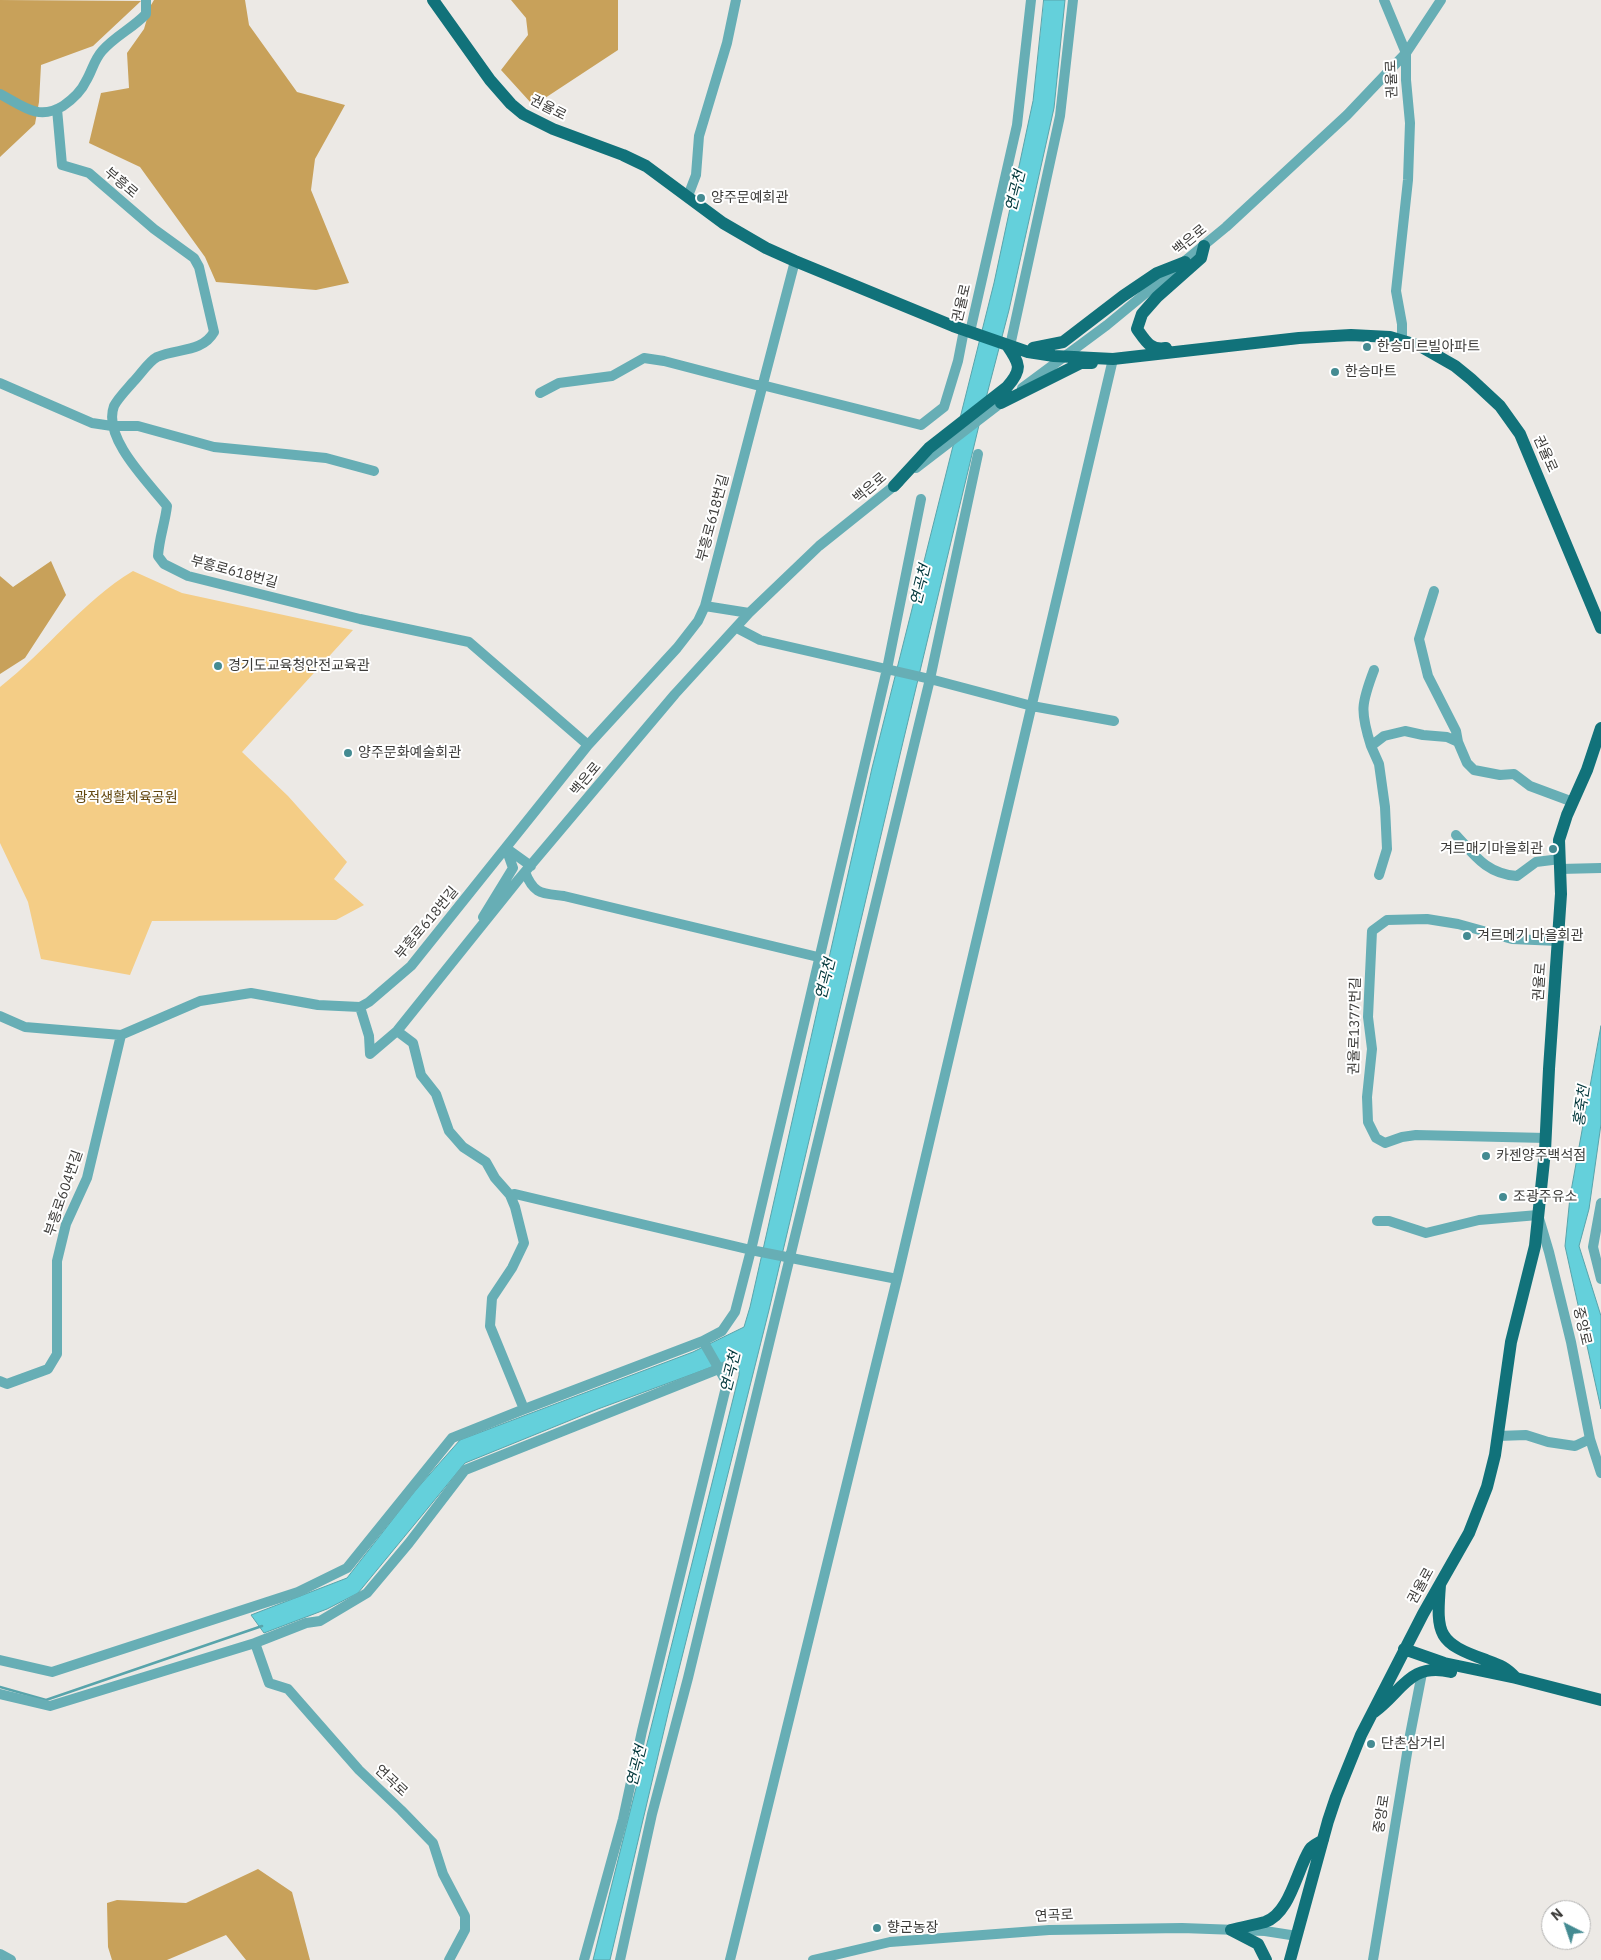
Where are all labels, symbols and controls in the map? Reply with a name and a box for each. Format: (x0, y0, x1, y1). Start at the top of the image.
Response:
street label: 권율로 (1383, 59, 1401, 99)
street label: 권율로 (527, 92, 569, 124)
street label: 부흥로 (101, 164, 141, 202)
water label: 연곡천 (1002, 169, 1030, 213)
place label: 양주문예회관 (711, 190, 788, 206)
marker: 양주문예회관 (695, 192, 707, 204)
street label: 백은로 (1170, 221, 1210, 259)
street label: 권율로 (949, 282, 975, 324)
place label: 한승미르빌아파트 (1377, 339, 1480, 355)
marker: 한승미르빌아파트 (1361, 341, 1373, 353)
place label: 한승마트 (1345, 364, 1397, 380)
marker: 한승마트 (1329, 366, 1341, 378)
street label: 권율로 (1529, 433, 1561, 475)
street label: 백은로 (850, 469, 890, 507)
street label: 부흥로618번길 (693, 473, 733, 563)
street label: 부흥로618번길 (189, 552, 279, 592)
water label: 연곡천 (907, 563, 935, 607)
place label: 경기도교육청안전교육관 (228, 658, 370, 674)
marker: 경기도교육청안전교육관 (212, 660, 224, 672)
place label: 양주문화예술회관 (358, 745, 461, 761)
marker: 양주문화예술회관 (342, 747, 354, 759)
street label: 백은로 (567, 759, 605, 799)
park label: 광적생활체육공원 (74, 790, 178, 806)
place label: 겨르매기마을회관 (1440, 841, 1543, 857)
marker: 겨르매기마을회관 (1547, 843, 1559, 855)
street label: 부흥로618번길 (392, 883, 462, 963)
place label: 겨르메기 마을회관 (1477, 928, 1583, 944)
marker: 겨르메기 마을회관 (1461, 930, 1473, 942)
water label: 연곡천 (812, 957, 840, 1001)
street label: 권율로 (1530, 962, 1550, 1002)
street label: 권율로1377번길 (1346, 977, 1364, 1075)
water label: 홍죽천 (1570, 1084, 1594, 1128)
street label: 부흥로604번길 (41, 1148, 87, 1238)
place label: 카젠양주백석점 (1496, 1148, 1586, 1164)
marker: 카젠양주백석점 (1480, 1150, 1492, 1162)
place label: 조광주유소 (1513, 1189, 1577, 1205)
marker: 조광주유소 (1497, 1191, 1509, 1203)
street label: 중앙로 (1569, 1305, 1595, 1347)
water label: 연곡천 (717, 1350, 745, 1394)
street label: 권율로 (1404, 1565, 1438, 1607)
place label: 단촌삼거리 (1381, 1736, 1445, 1752)
marker: 단촌삼거리 (1365, 1738, 1377, 1750)
water label: 연곡천 (623, 1744, 651, 1788)
street label: 연곡로 (371, 1762, 411, 1800)
street label: 중앙로 (1371, 1794, 1393, 1834)
north arrow (1541, 1900, 1591, 1950)
text: N (1547, 1904, 1567, 1925)
street label: 연곡로 (1034, 1907, 1074, 1925)
place label: 향군농장 (887, 1920, 939, 1936)
marker: 향군농장 (871, 1922, 883, 1934)

